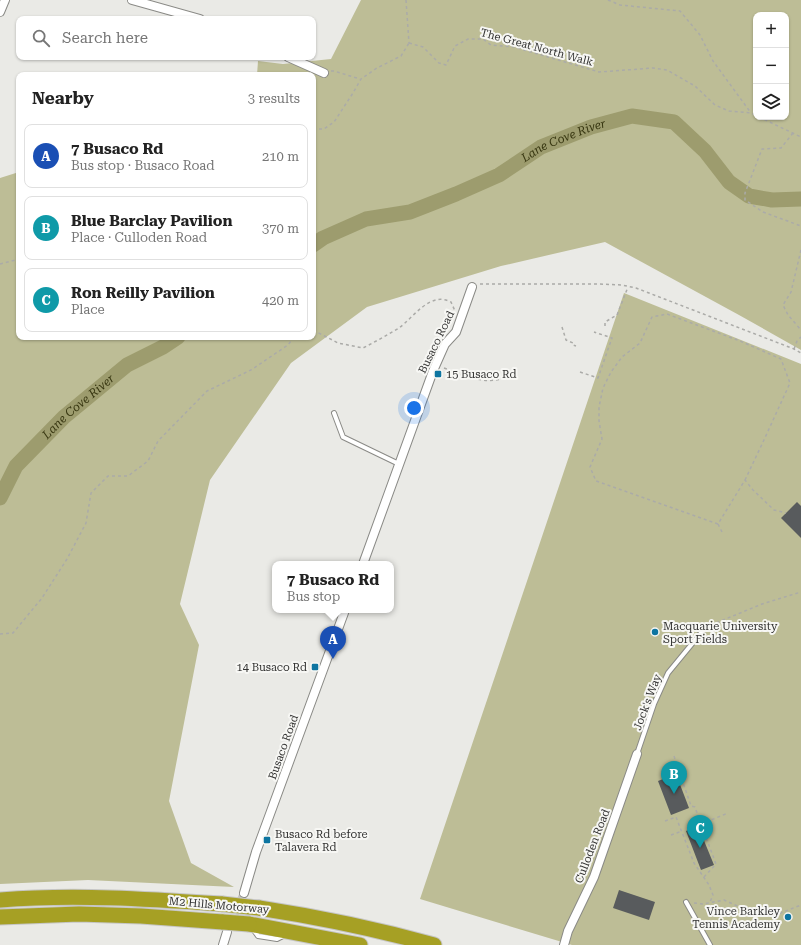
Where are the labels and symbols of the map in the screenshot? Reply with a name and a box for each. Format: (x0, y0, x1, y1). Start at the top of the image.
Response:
street label: The Great North Walk (479, 26, 595, 69)
water label: Lane Cove River (518, 116, 607, 166)
street label: Busaco Road (416, 309, 457, 376)
place label: 15 Busaco Rd (446, 368, 516, 381)
marker: 15 Busaco Rd (433, 369, 443, 379)
water label: Lane Cove River (39, 371, 117, 443)
your location (404, 398, 424, 418)
place label: Macquarie University Sport Fields (663, 620, 778, 646)
pin: A (320, 626, 346, 659)
marker: Macquarie University Sport Fields (650, 627, 660, 637)
place label: 14 Busaco Rd (237, 661, 307, 674)
marker: 14 Busaco Rd (310, 662, 320, 672)
street label: Jock's Way (631, 672, 664, 732)
street label: Busaco Road (266, 713, 301, 781)
pin: B (661, 761, 687, 794)
street label: Culloden Road (572, 807, 613, 885)
pin: C (687, 815, 713, 848)
place label: Busaco Rd before Talavera Rd (275, 828, 368, 854)
marker: Busaco Rd before Talavera Rd (262, 835, 272, 845)
street label: M2 Hills Motorway (168, 895, 270, 916)
place label: Vince Barkley Tennis Academy (692, 905, 780, 931)
marker: Vince Barkley Tennis Academy (783, 912, 793, 922)

